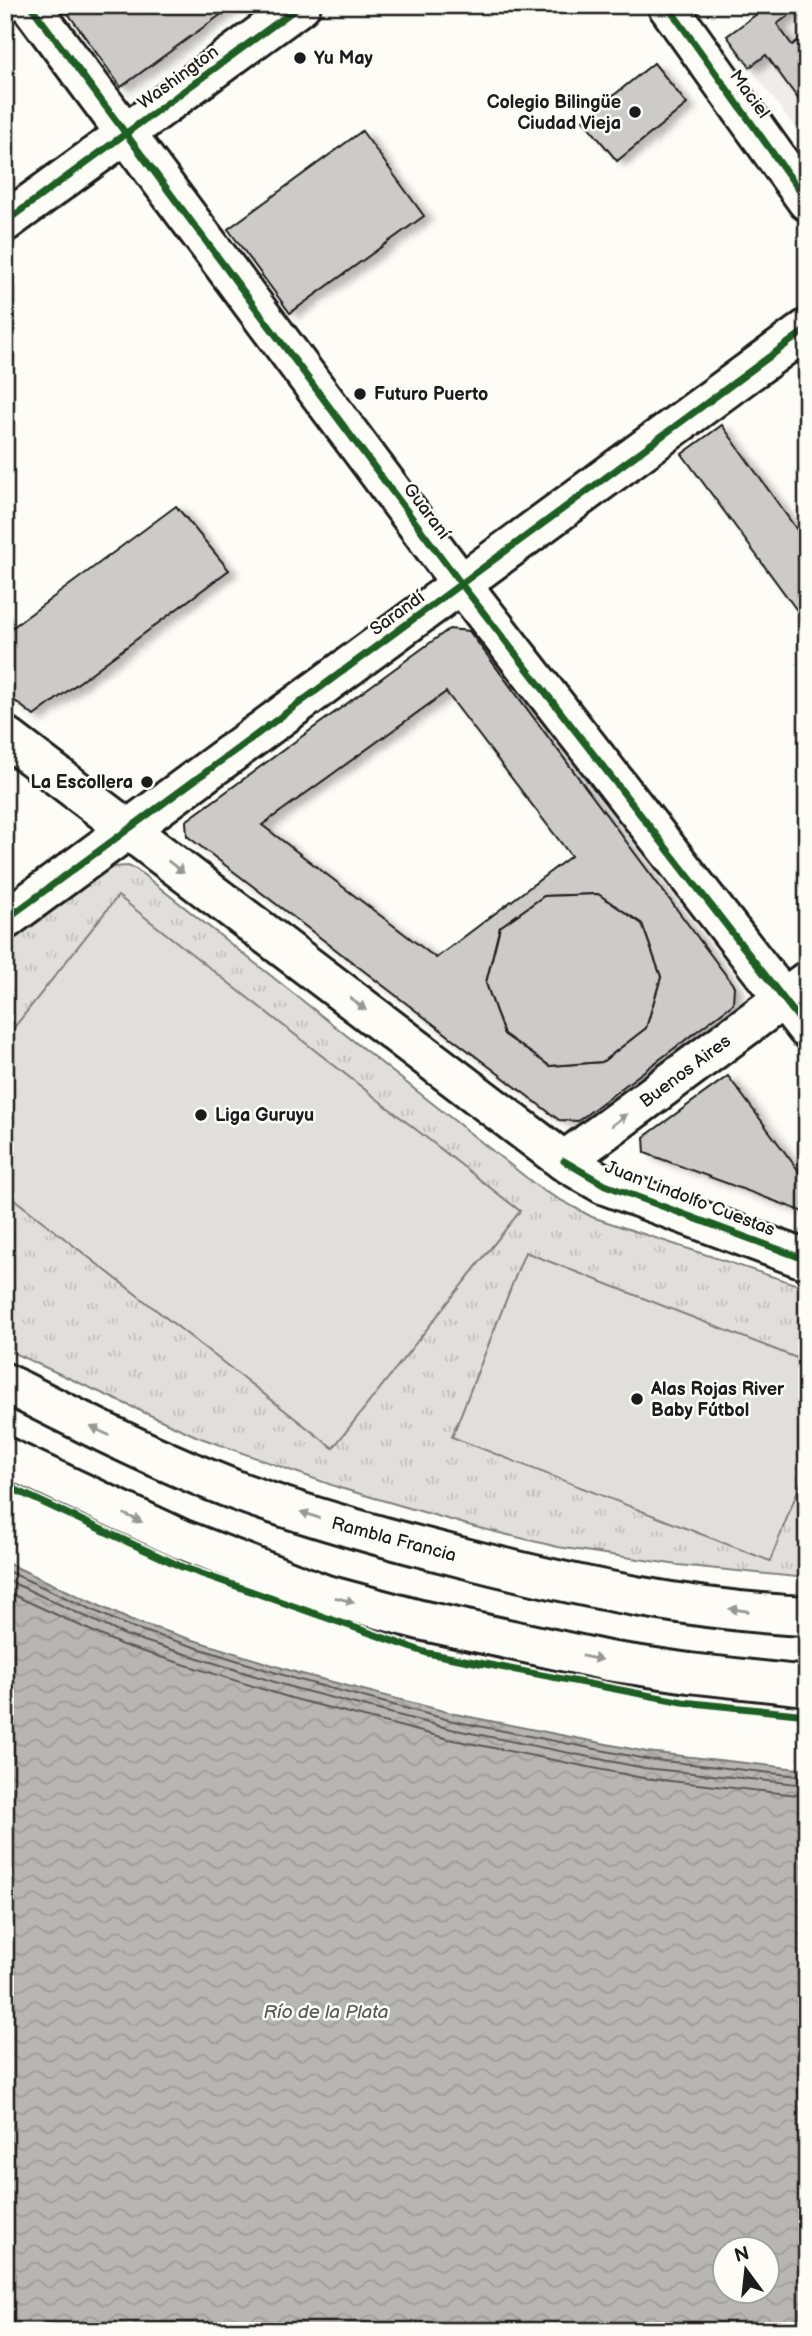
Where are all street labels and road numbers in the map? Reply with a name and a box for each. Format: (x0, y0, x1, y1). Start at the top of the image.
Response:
street label: Washington (134, 41, 223, 114)
street label: Maciel (725, 66, 774, 122)
street label: Guaraní (399, 479, 455, 544)
street label: Sarandí (366, 586, 429, 640)
street label: Buenos Aires (636, 1030, 735, 1112)
street label: Juan Lindolfo Cuestas (602, 1156, 778, 1241)
street label: Rambla Francia (329, 1513, 459, 1566)

